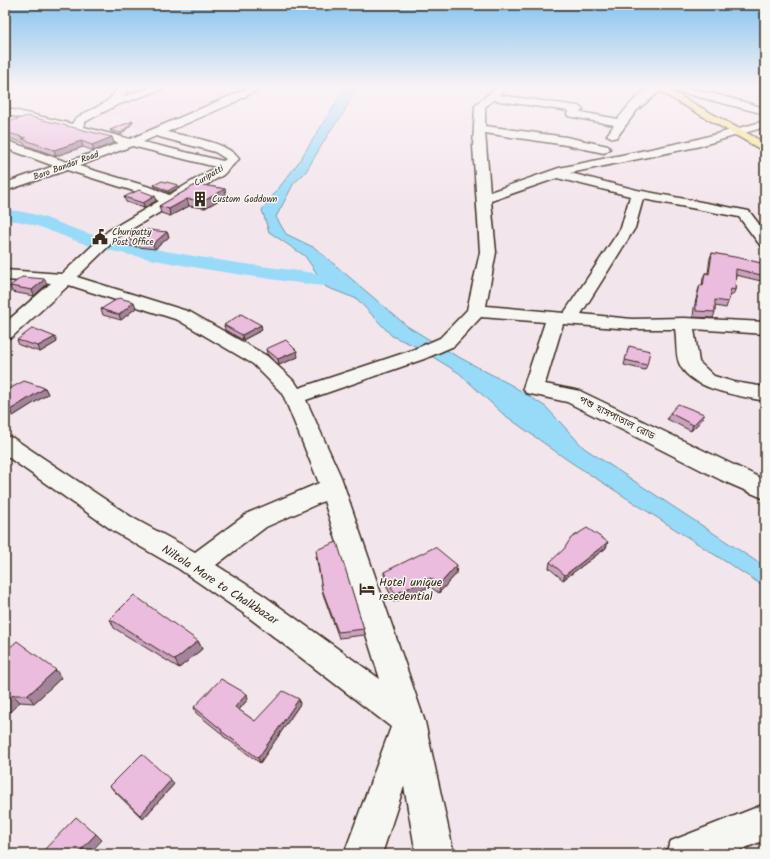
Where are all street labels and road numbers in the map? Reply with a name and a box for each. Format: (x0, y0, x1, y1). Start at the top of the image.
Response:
street label: Baro Bandar Road (31, 147, 101, 185)
street label: Curipatti (191, 161, 228, 191)
street label: পশু হাসপাতাল রোড (576, 392, 658, 444)
street label: Niltola More to Chalkbazar (158, 540, 283, 631)

